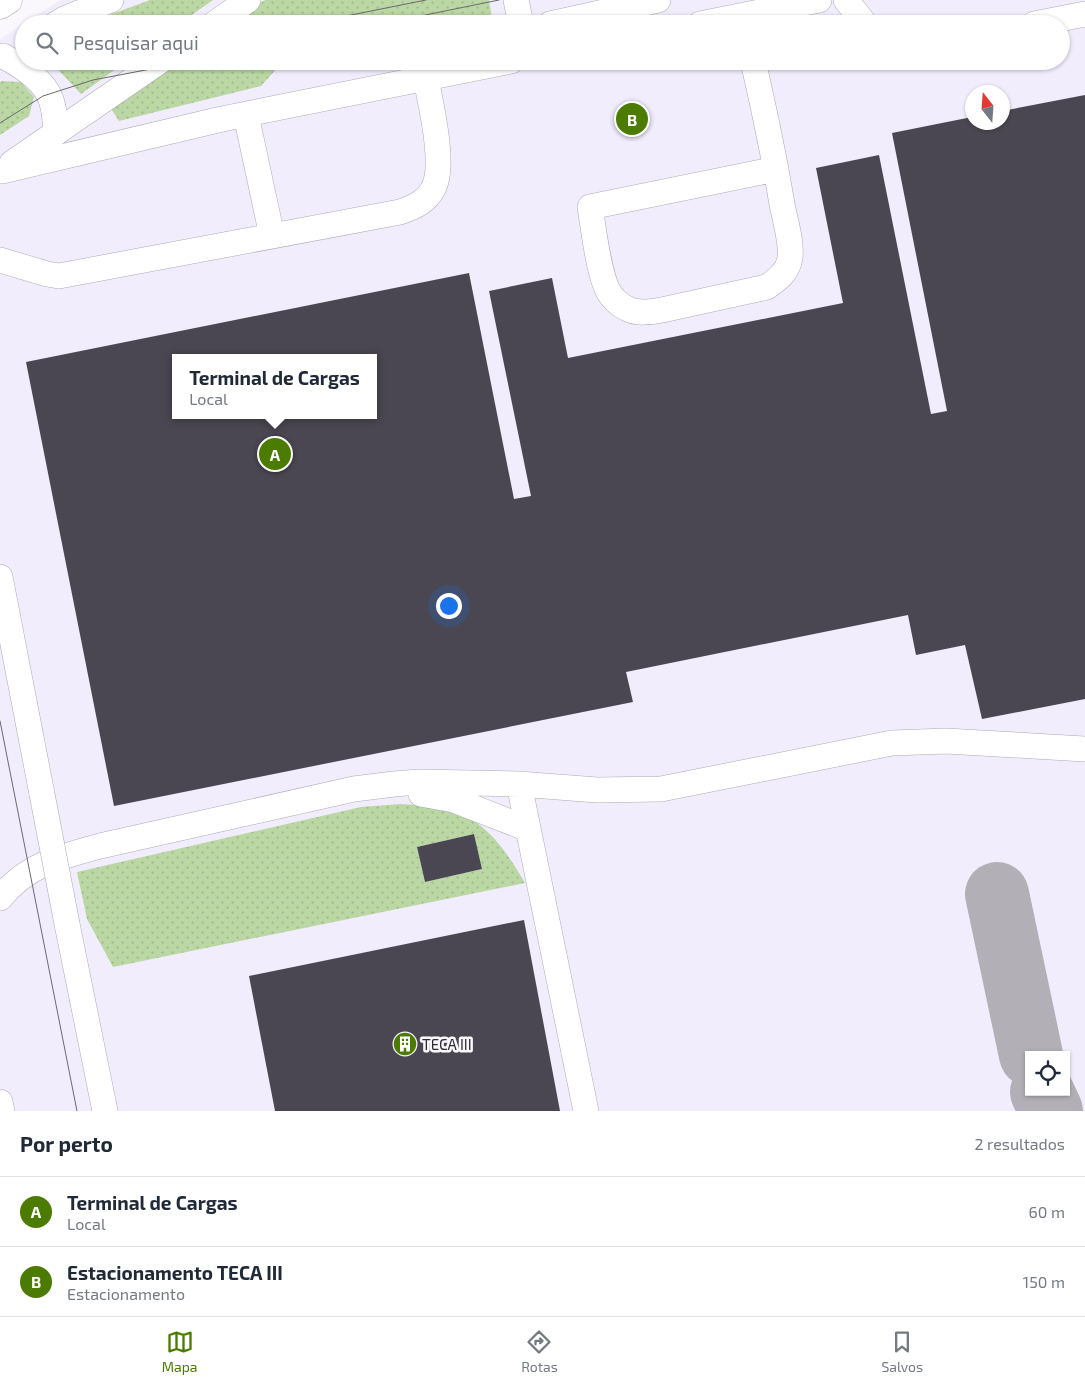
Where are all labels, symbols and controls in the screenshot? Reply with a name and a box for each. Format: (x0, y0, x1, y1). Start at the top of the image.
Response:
search box (15, 15, 1070, 70)
icon: search (33, 29, 61, 57)
text: Pesquisar aqui (73, 31, 199, 54)
north arrow (965, 85, 1010, 130)
pin: B (616, 100, 648, 138)
popup (172, 354, 377, 419)
text: Terminal de Cargas (189, 366, 360, 389)
text: Local (189, 389, 228, 408)
pin: A (259, 435, 291, 473)
your location (436, 593, 462, 619)
building icon: TECA III (392, 1031, 418, 1057)
place label: TECA III (422, 1035, 472, 1053)
map controls (1025, 1051, 1070, 1096)
button: locate (1025, 1051, 1070, 1096)
text: Por perto (20, 1131, 113, 1156)
text: 2 resultados (974, 1134, 1065, 1153)
text: Terminal de Cargas (67, 1191, 238, 1214)
text: A (31, 1202, 41, 1221)
text: 60 m (1029, 1202, 1065, 1221)
text: Local (67, 1214, 106, 1233)
text: Estacionamento TECA III (67, 1261, 283, 1284)
text: B (31, 1272, 41, 1291)
text: 150 m (1023, 1272, 1065, 1291)
text: Estacionamento (67, 1284, 185, 1303)
tab: Mapa (162, 1328, 198, 1375)
tab: Rotas (521, 1328, 558, 1375)
tab: Salvos (881, 1328, 923, 1375)

